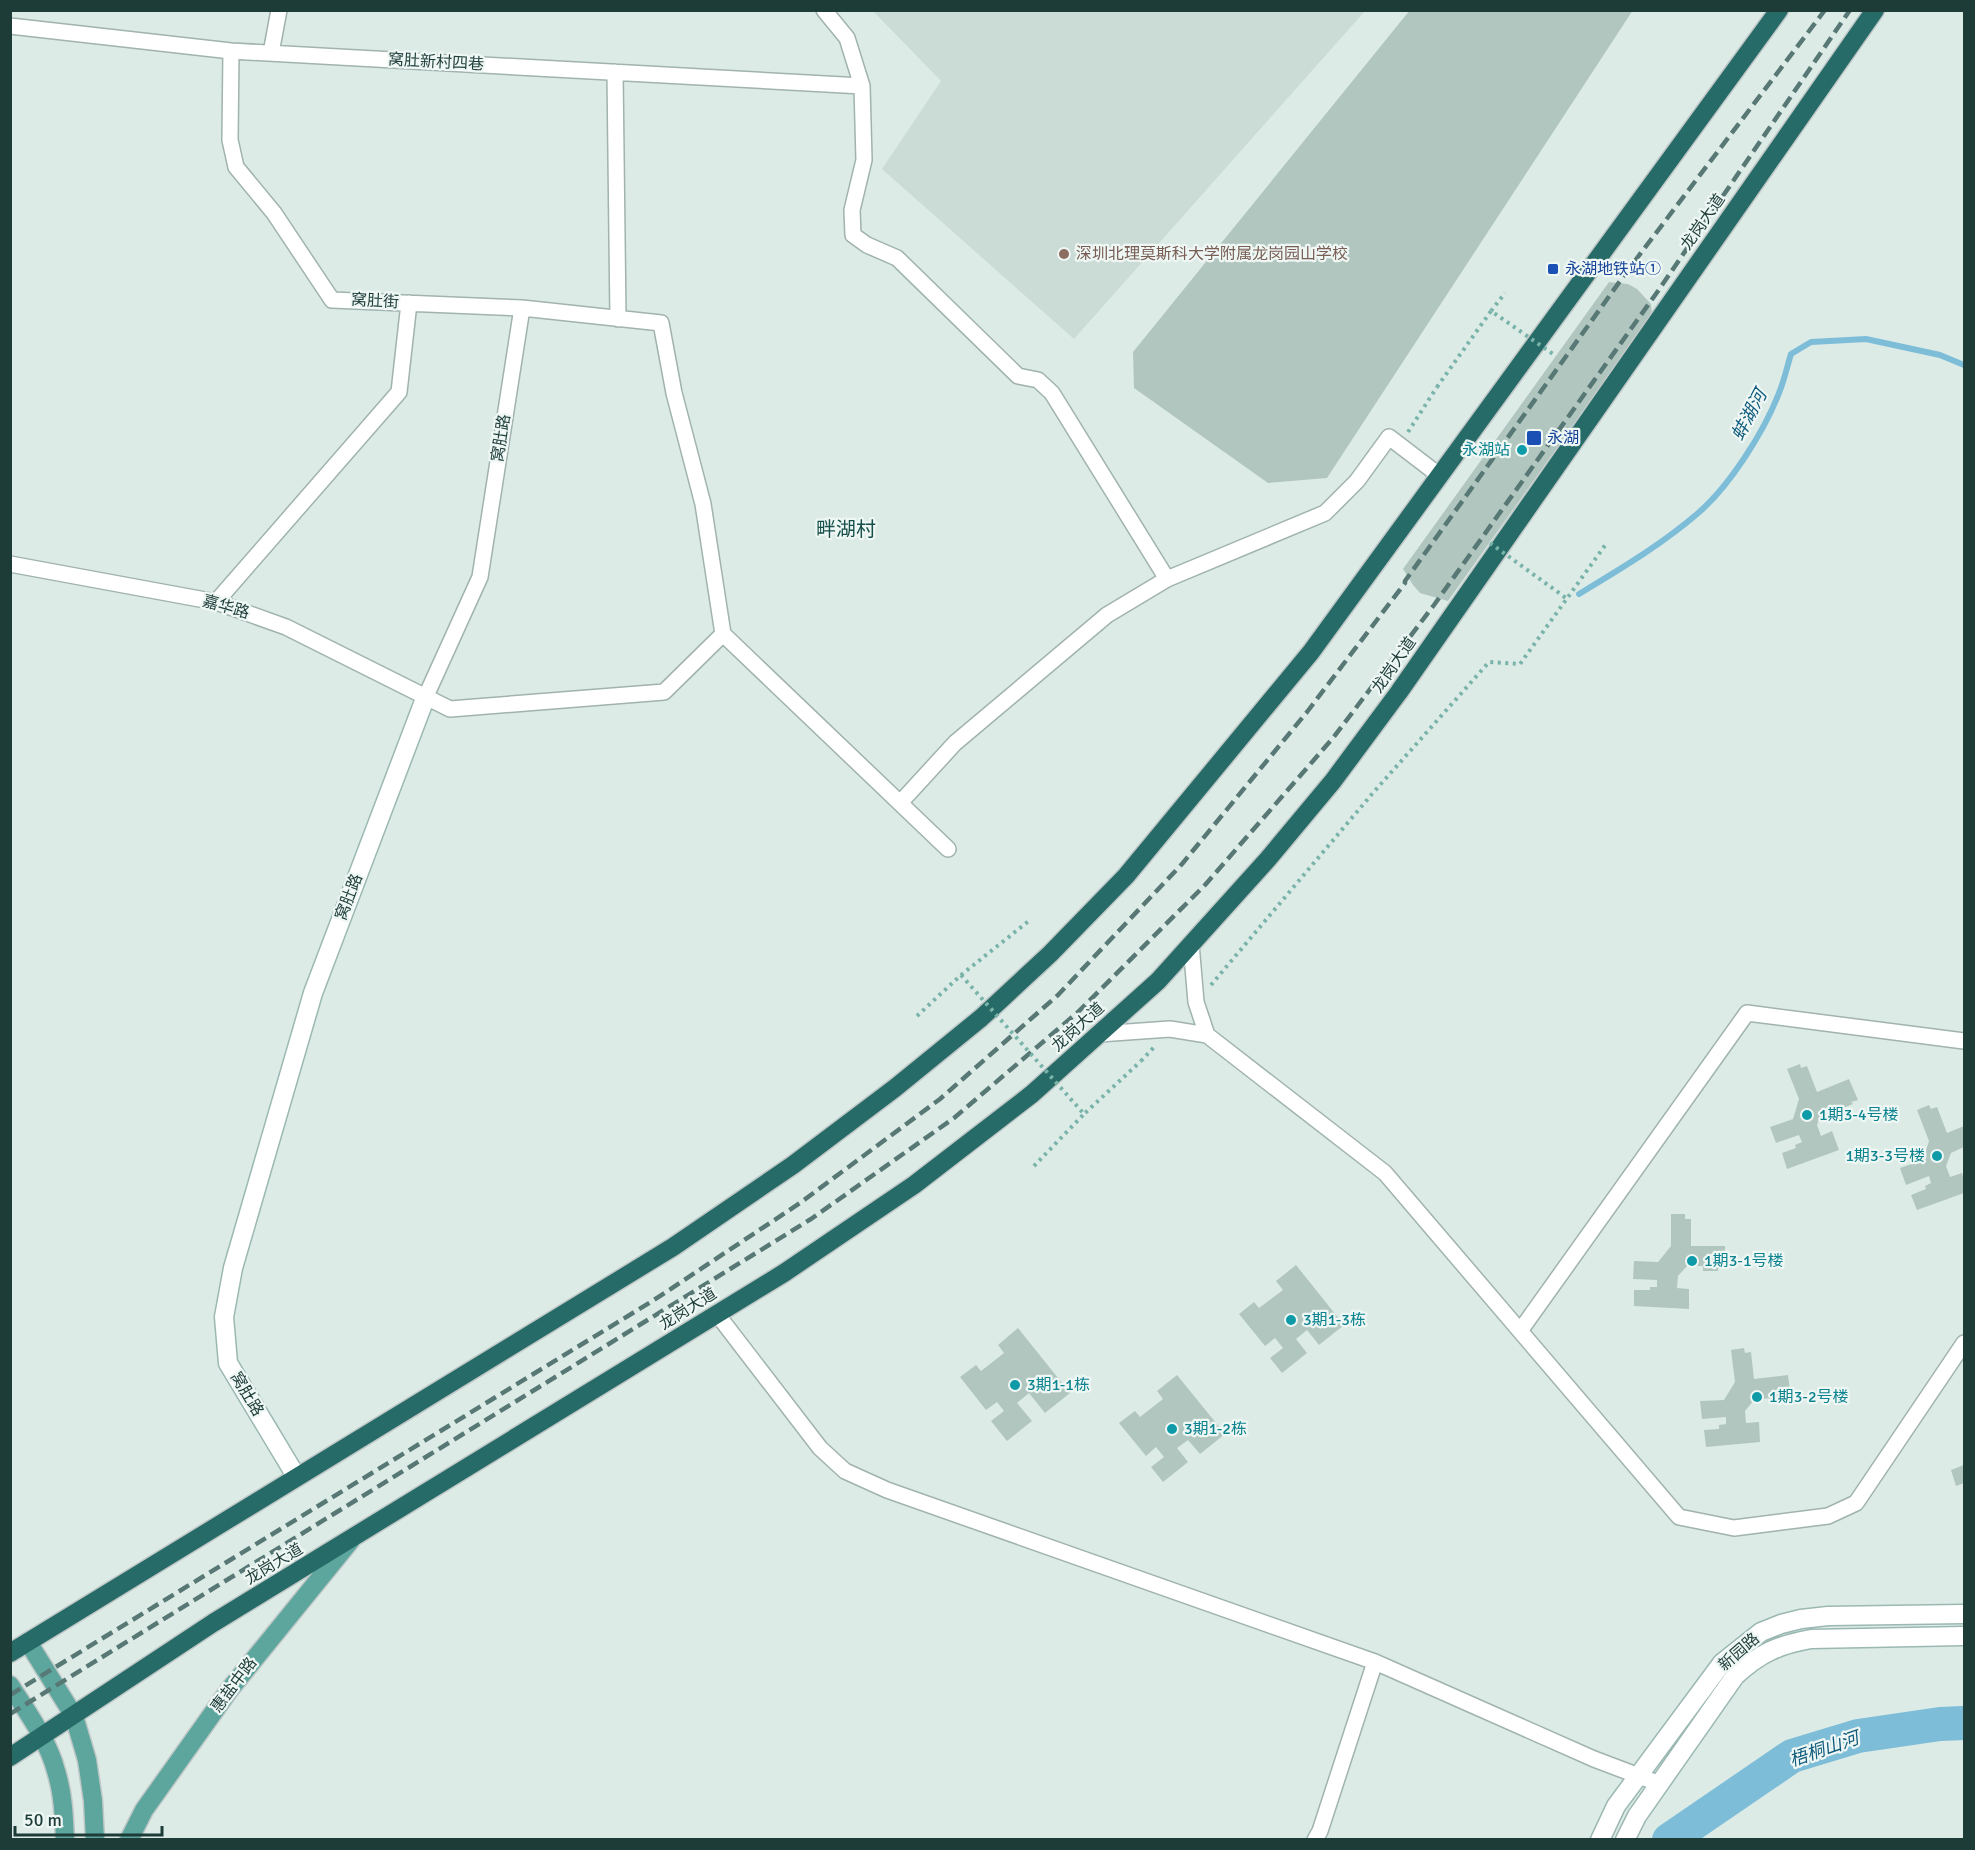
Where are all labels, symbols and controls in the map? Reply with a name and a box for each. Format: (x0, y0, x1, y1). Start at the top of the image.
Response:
street label: 窝肚新村四巷 (388, 50, 484, 74)
street label: 龙岗大道 (1676, 190, 1730, 254)
place label: 深圳北理莫斯科大学附属龙岗园山学校 (1076, 244, 1348, 264)
marker: 深圳北理莫斯科大学附属龙岗园山学校 (1057, 247, 1071, 261)
place label: 永湖地铁站① (1565, 259, 1661, 279)
marker: 永湖地铁站① (1546, 262, 1560, 276)
street label: 窝肚街 (351, 290, 399, 312)
water label: 蚌湖河 (1727, 383, 1773, 444)
street label: 窝肚路 (487, 413, 515, 463)
place label: 永湖 (1547, 428, 1579, 448)
marker: 永湖 (1525, 429, 1543, 447)
place label: 永湖站 (1462, 440, 1510, 460)
marker: 永湖站 (1515, 443, 1529, 457)
district label: 畔湖村 (816, 517, 876, 542)
street label: 嘉华路 (200, 591, 252, 623)
street label: 龙岗大道 (1367, 633, 1421, 697)
street label: 窝肚路 (331, 871, 367, 923)
street label: 龙岗大道 (1048, 998, 1108, 1056)
place label: 1期3-4号楼 (1819, 1105, 1899, 1125)
marker: 1期3-4号楼 (1800, 1108, 1814, 1122)
place label: 1期3-3号楼 (1845, 1146, 1925, 1166)
marker: 1期3-3号楼 (1930, 1149, 1944, 1163)
place label: 1期3-1号楼 (1704, 1251, 1784, 1271)
marker: 1期3-1号楼 (1685, 1254, 1699, 1268)
street label: 龙岗大道 (656, 1284, 720, 1334)
place label: 3期1-3栋 (1303, 1310, 1366, 1330)
marker: 3期1-3栋 (1284, 1313, 1298, 1327)
street label: 窝肚路 (226, 1368, 268, 1420)
place label: 3期1-1栋 (1027, 1375, 1090, 1395)
marker: 3期1-1栋 (1008, 1378, 1022, 1392)
place label: 1期3-2号楼 (1769, 1387, 1849, 1407)
marker: 1期3-2号楼 (1750, 1390, 1764, 1404)
place label: 3期1-2栋 (1184, 1419, 1247, 1439)
marker: 3期1-2栋 (1165, 1422, 1179, 1436)
street label: 龙岗大道 (241, 1539, 307, 1589)
street label: 新园路 (1714, 1629, 1764, 1675)
street label: 惠盐中路 (207, 1653, 261, 1717)
water label: 梧桐山河 (1786, 1726, 1864, 1771)
scale bar (15, 1799, 162, 1837)
text: 50 m (24, 1809, 62, 1831)

